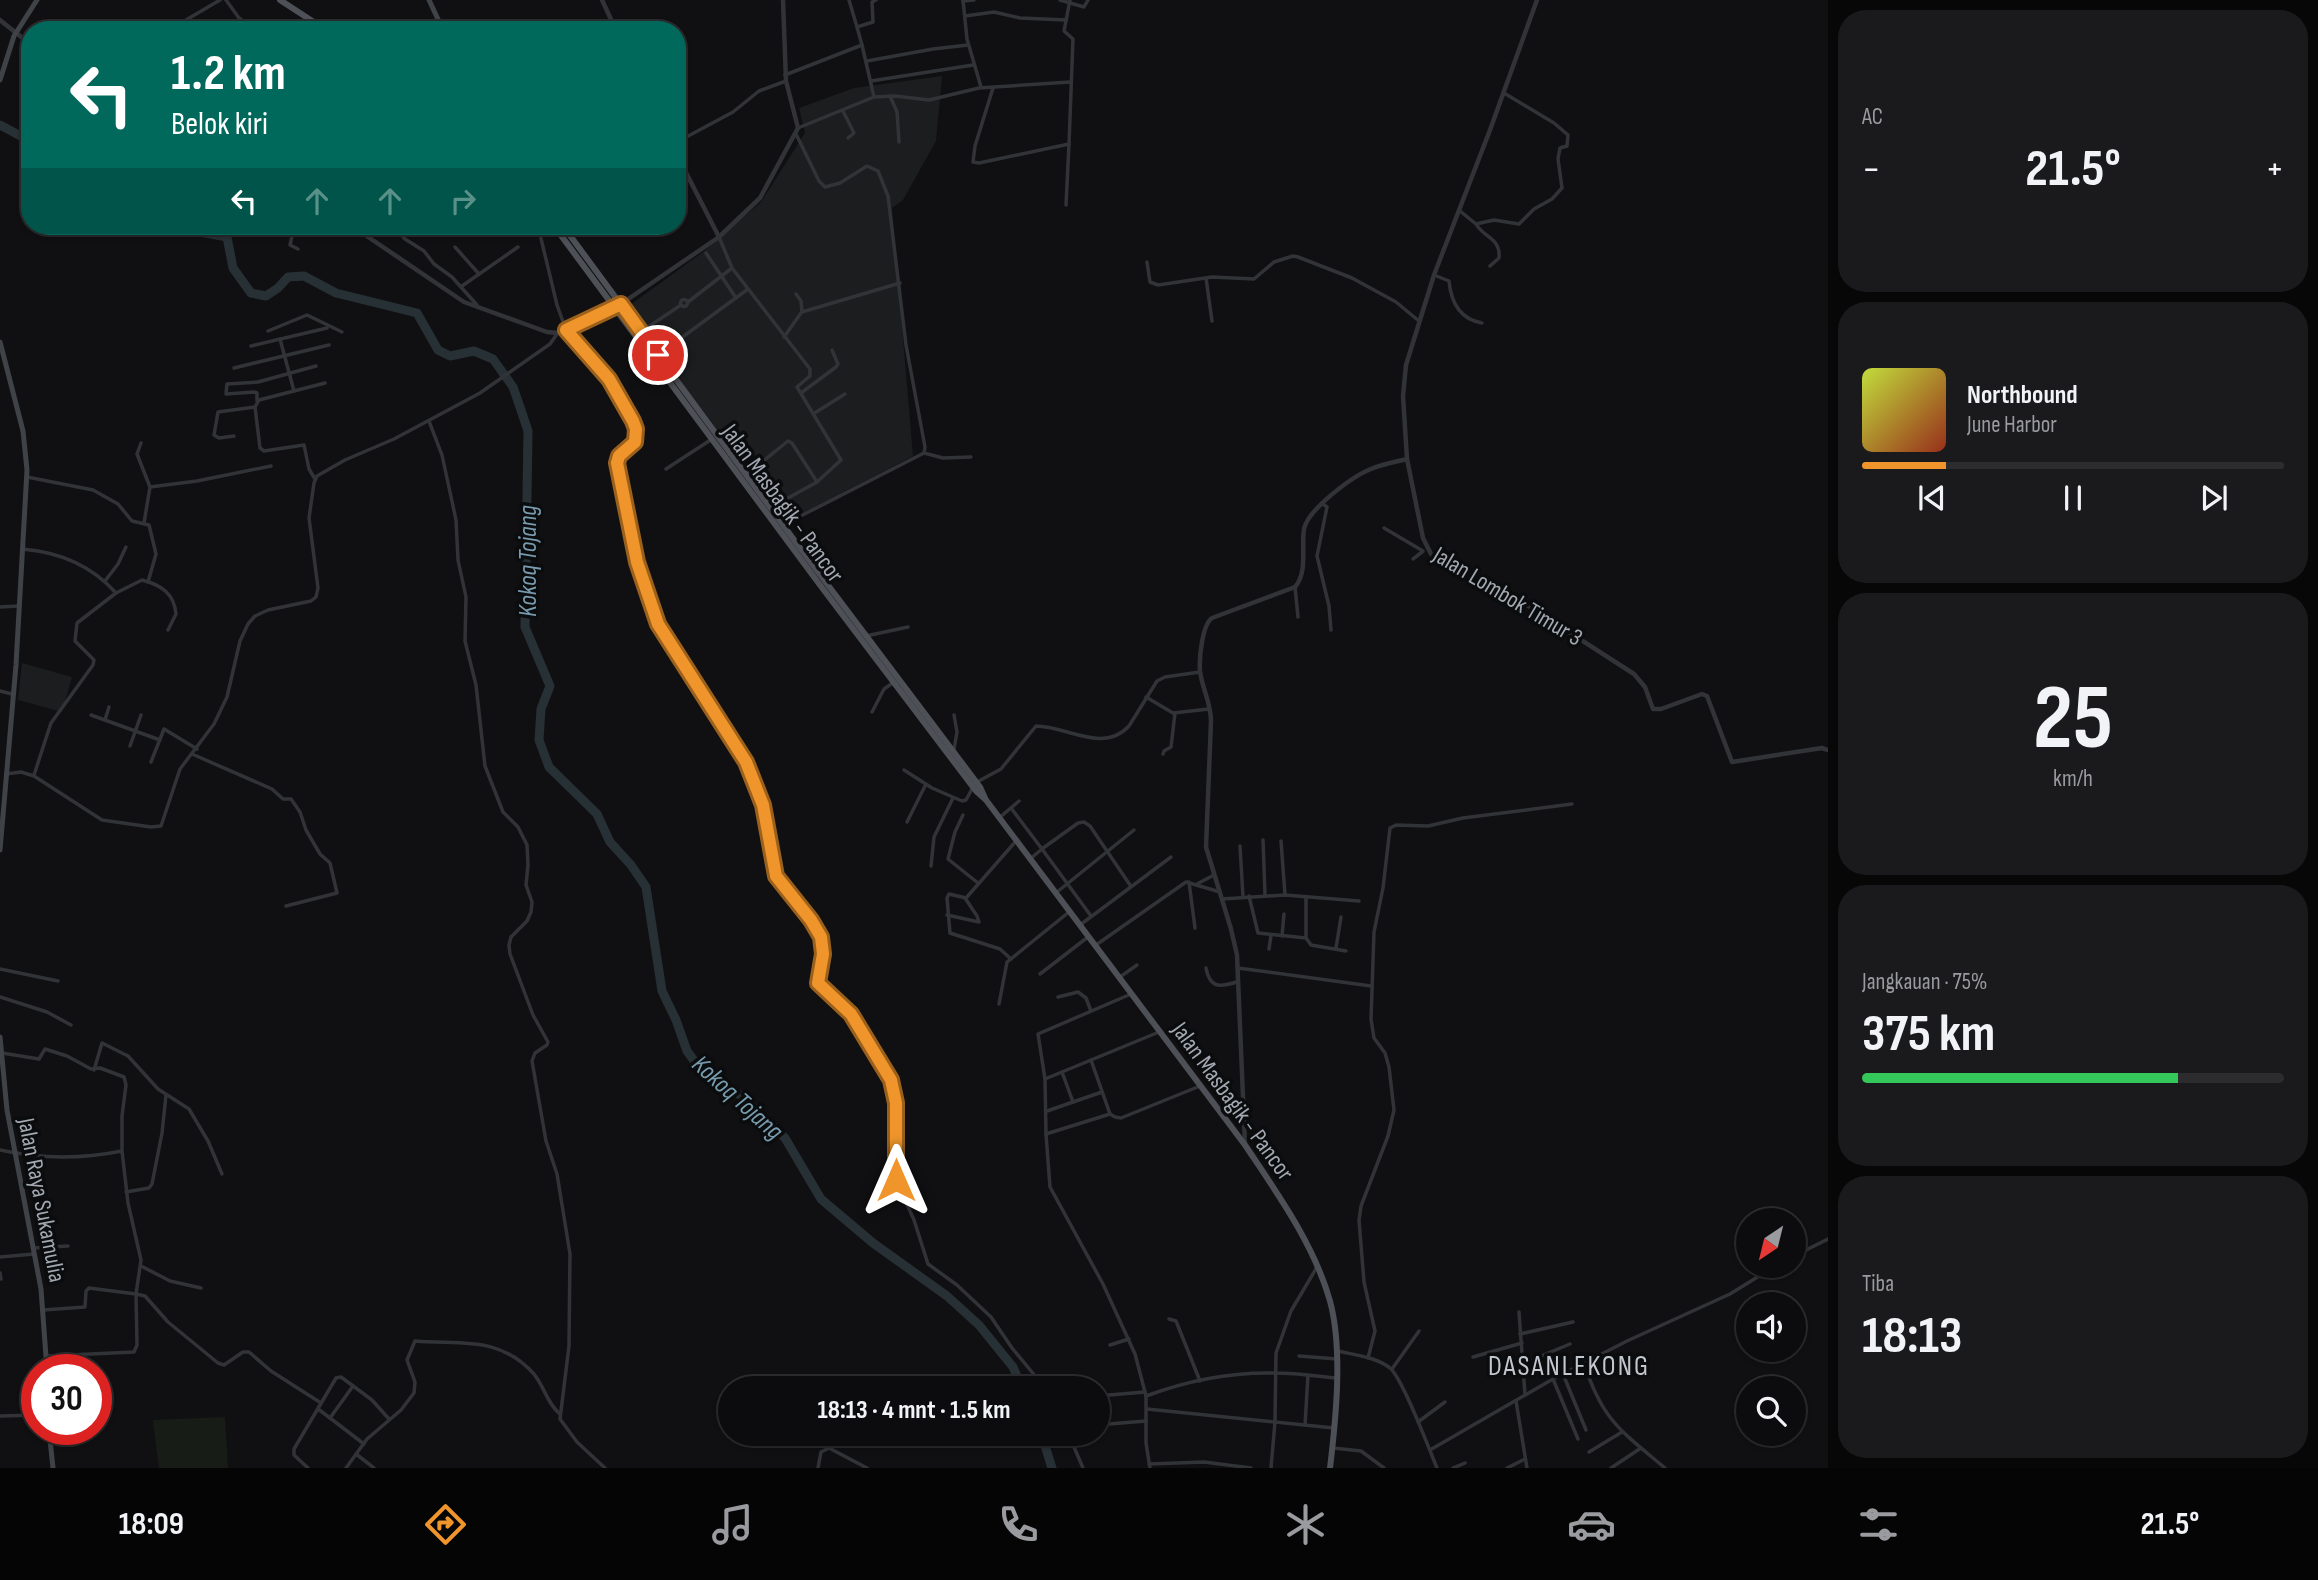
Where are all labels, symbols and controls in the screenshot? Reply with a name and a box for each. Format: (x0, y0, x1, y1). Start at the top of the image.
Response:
text: 1.2 km (171, 45, 286, 104)
icon: left (56, 49, 147, 140)
text: AC (1862, 103, 1883, 131)
text: Belok kiri (171, 105, 268, 144)
text: 21.5° (2025, 138, 2121, 201)
text: − (1862, 147, 1881, 192)
text: + (2265, 147, 2284, 192)
icon: left (225, 182, 263, 220)
icon: ahead (298, 182, 336, 220)
icon: ahead (371, 182, 409, 220)
icon: right (444, 182, 482, 220)
pin (628, 325, 688, 385)
icon: arrive (639, 336, 677, 374)
text: Northbound (1967, 380, 2078, 411)
text: June Harbor (1967, 411, 2057, 439)
street label: Jalan Masbagik - Pancor (715, 418, 850, 588)
icon: previous (1913, 479, 1951, 517)
icon: pause (2054, 479, 2092, 517)
icon: next (2195, 479, 2233, 517)
water label: Kokoq Tojang (513, 505, 544, 617)
street label: Jalan Lombok Timur 3 (1427, 540, 1588, 652)
text: 25 (2033, 665, 2113, 774)
text: km/h (2053, 765, 2093, 793)
text: Jangkauan · 75% (1862, 968, 1988, 996)
text: 375 km (1862, 1003, 1995, 1066)
street label: Jalan Masbagik - Pancor (1165, 1016, 1300, 1186)
water label: Kokoq Tojang (685, 1049, 789, 1147)
street label: Jalan Raya Sukamulia (11, 1115, 72, 1285)
position arrow (859, 1143, 933, 1217)
north arrow (1736, 1208, 1806, 1278)
map controls (1736, 1208, 1806, 1446)
text: Tiba (1862, 1270, 1894, 1298)
button: sound (1736, 1292, 1806, 1362)
text: 18:13 (1862, 1305, 1962, 1368)
district label: DASANLEKONG (1488, 1350, 1650, 1383)
speed limit sign: 30 (21, 1354, 112, 1445)
button: search (1736, 1376, 1806, 1446)
text: 18:13 · 4 mnt · 1.5 km (818, 1395, 1010, 1426)
icon: directions (421, 1500, 470, 1549)
icon: music (708, 1500, 757, 1549)
icon: phone (994, 1500, 1043, 1549)
icon: climate (1281, 1500, 1330, 1549)
icon: car (1567, 1500, 1616, 1549)
icon: filters (1854, 1500, 1903, 1549)
text: 18:09 (119, 1505, 184, 1544)
text: 21.5° (2140, 1505, 2199, 1544)

